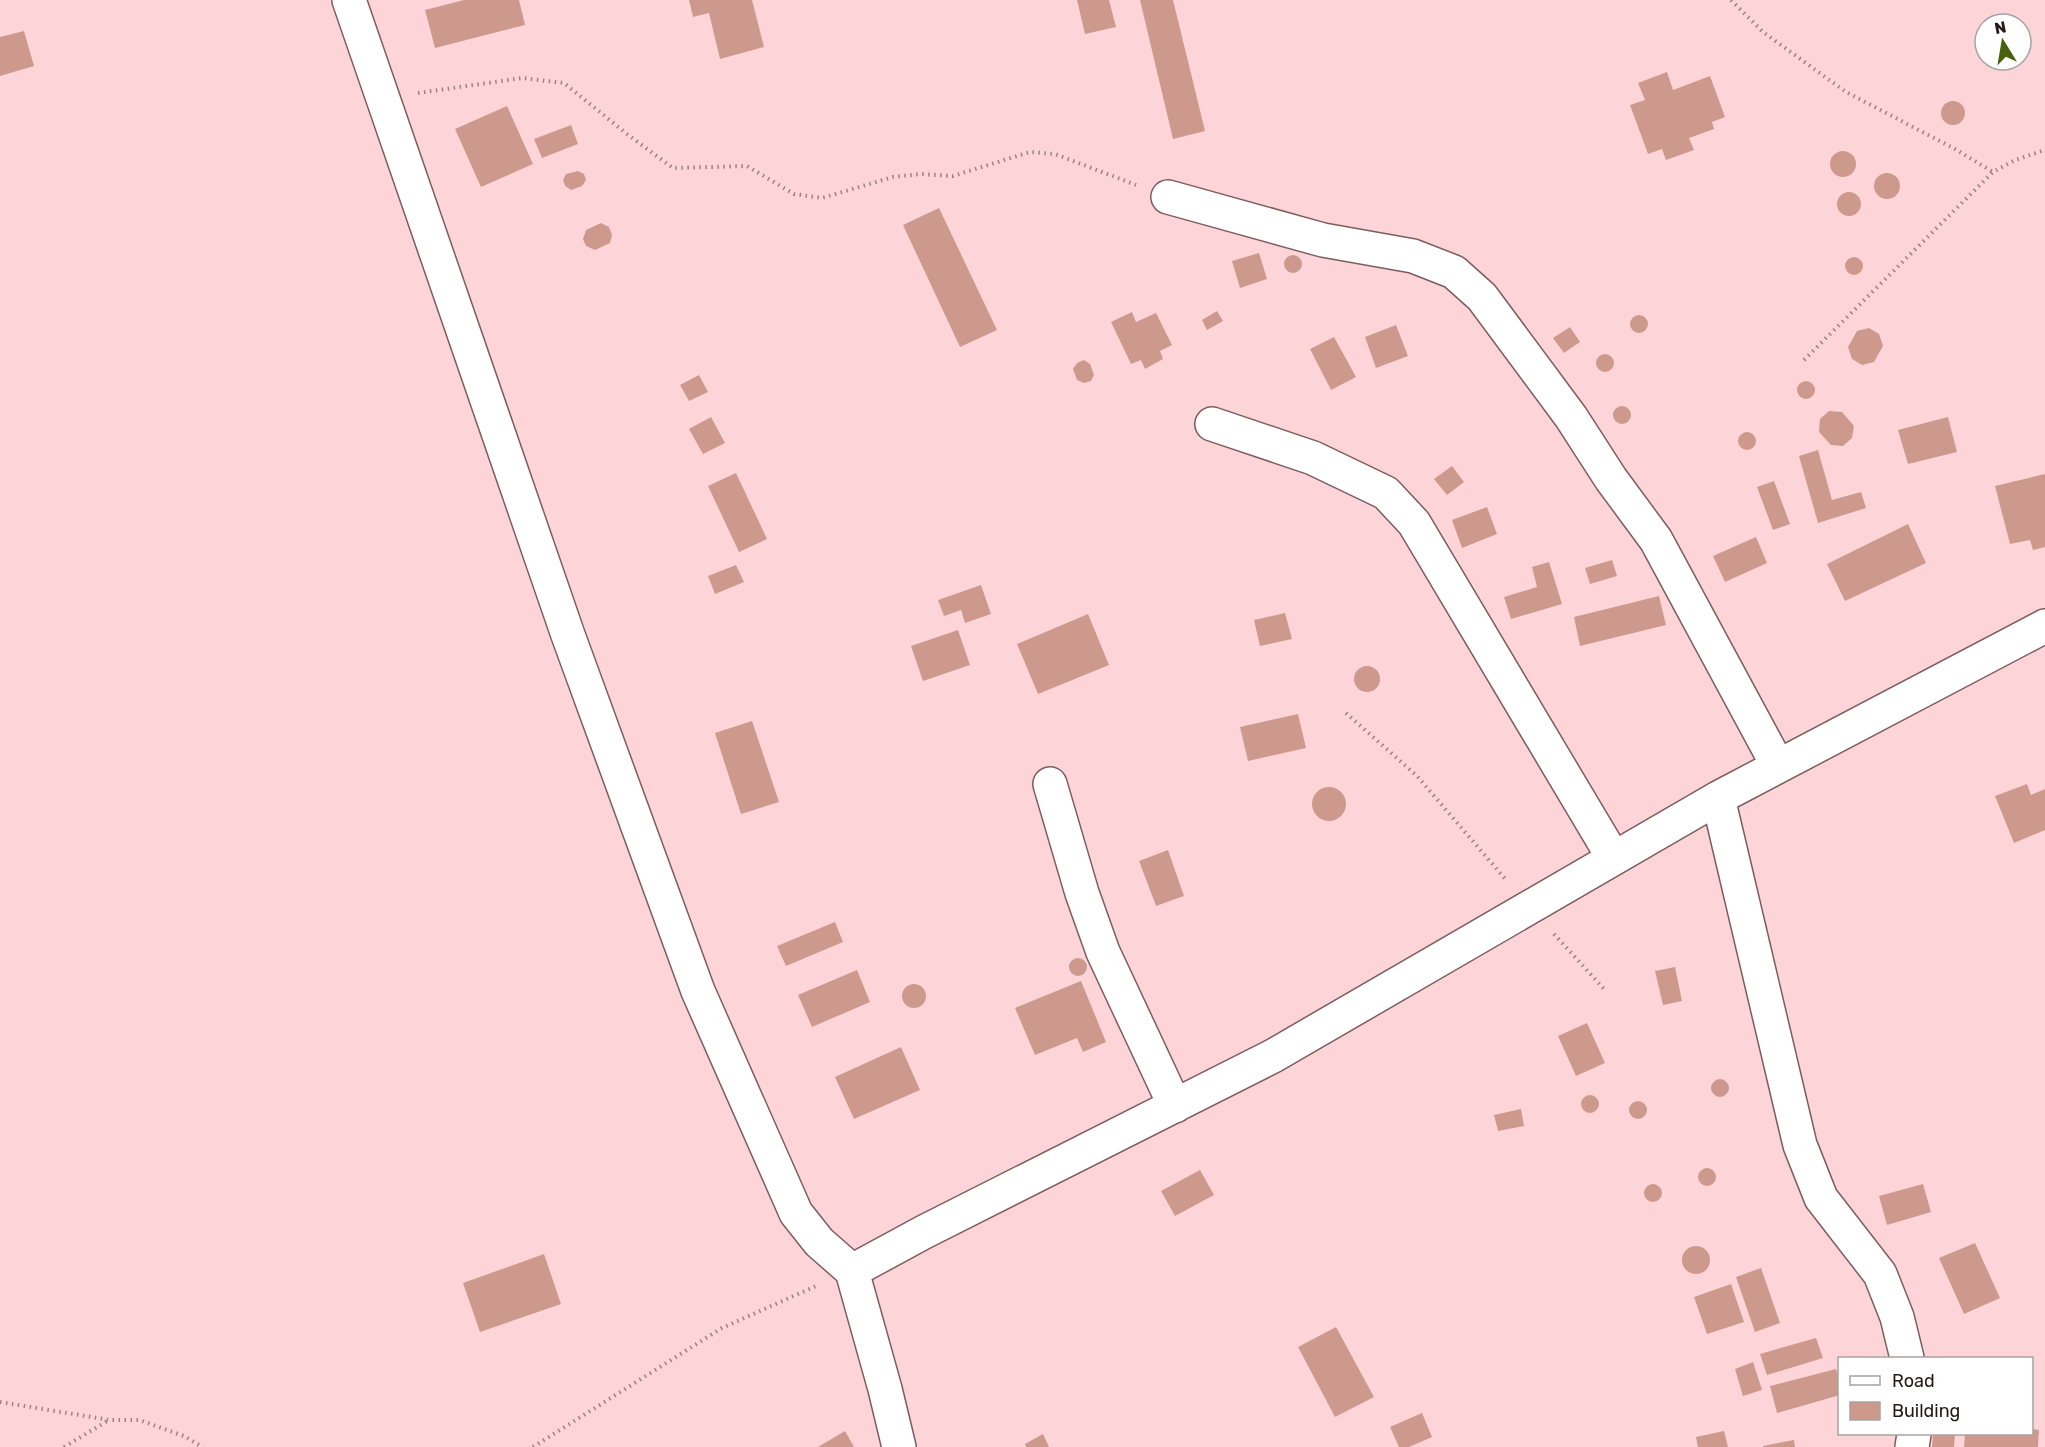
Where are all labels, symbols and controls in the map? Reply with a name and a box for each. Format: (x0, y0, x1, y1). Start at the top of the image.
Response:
north arrow (1973, 12, 2033, 72)
text: N (1993, 17, 2008, 38)
legend (1838, 1357, 2033, 1435)
text: Road (1892, 1370, 1935, 1392)
text: Building (1892, 1400, 1960, 1422)

